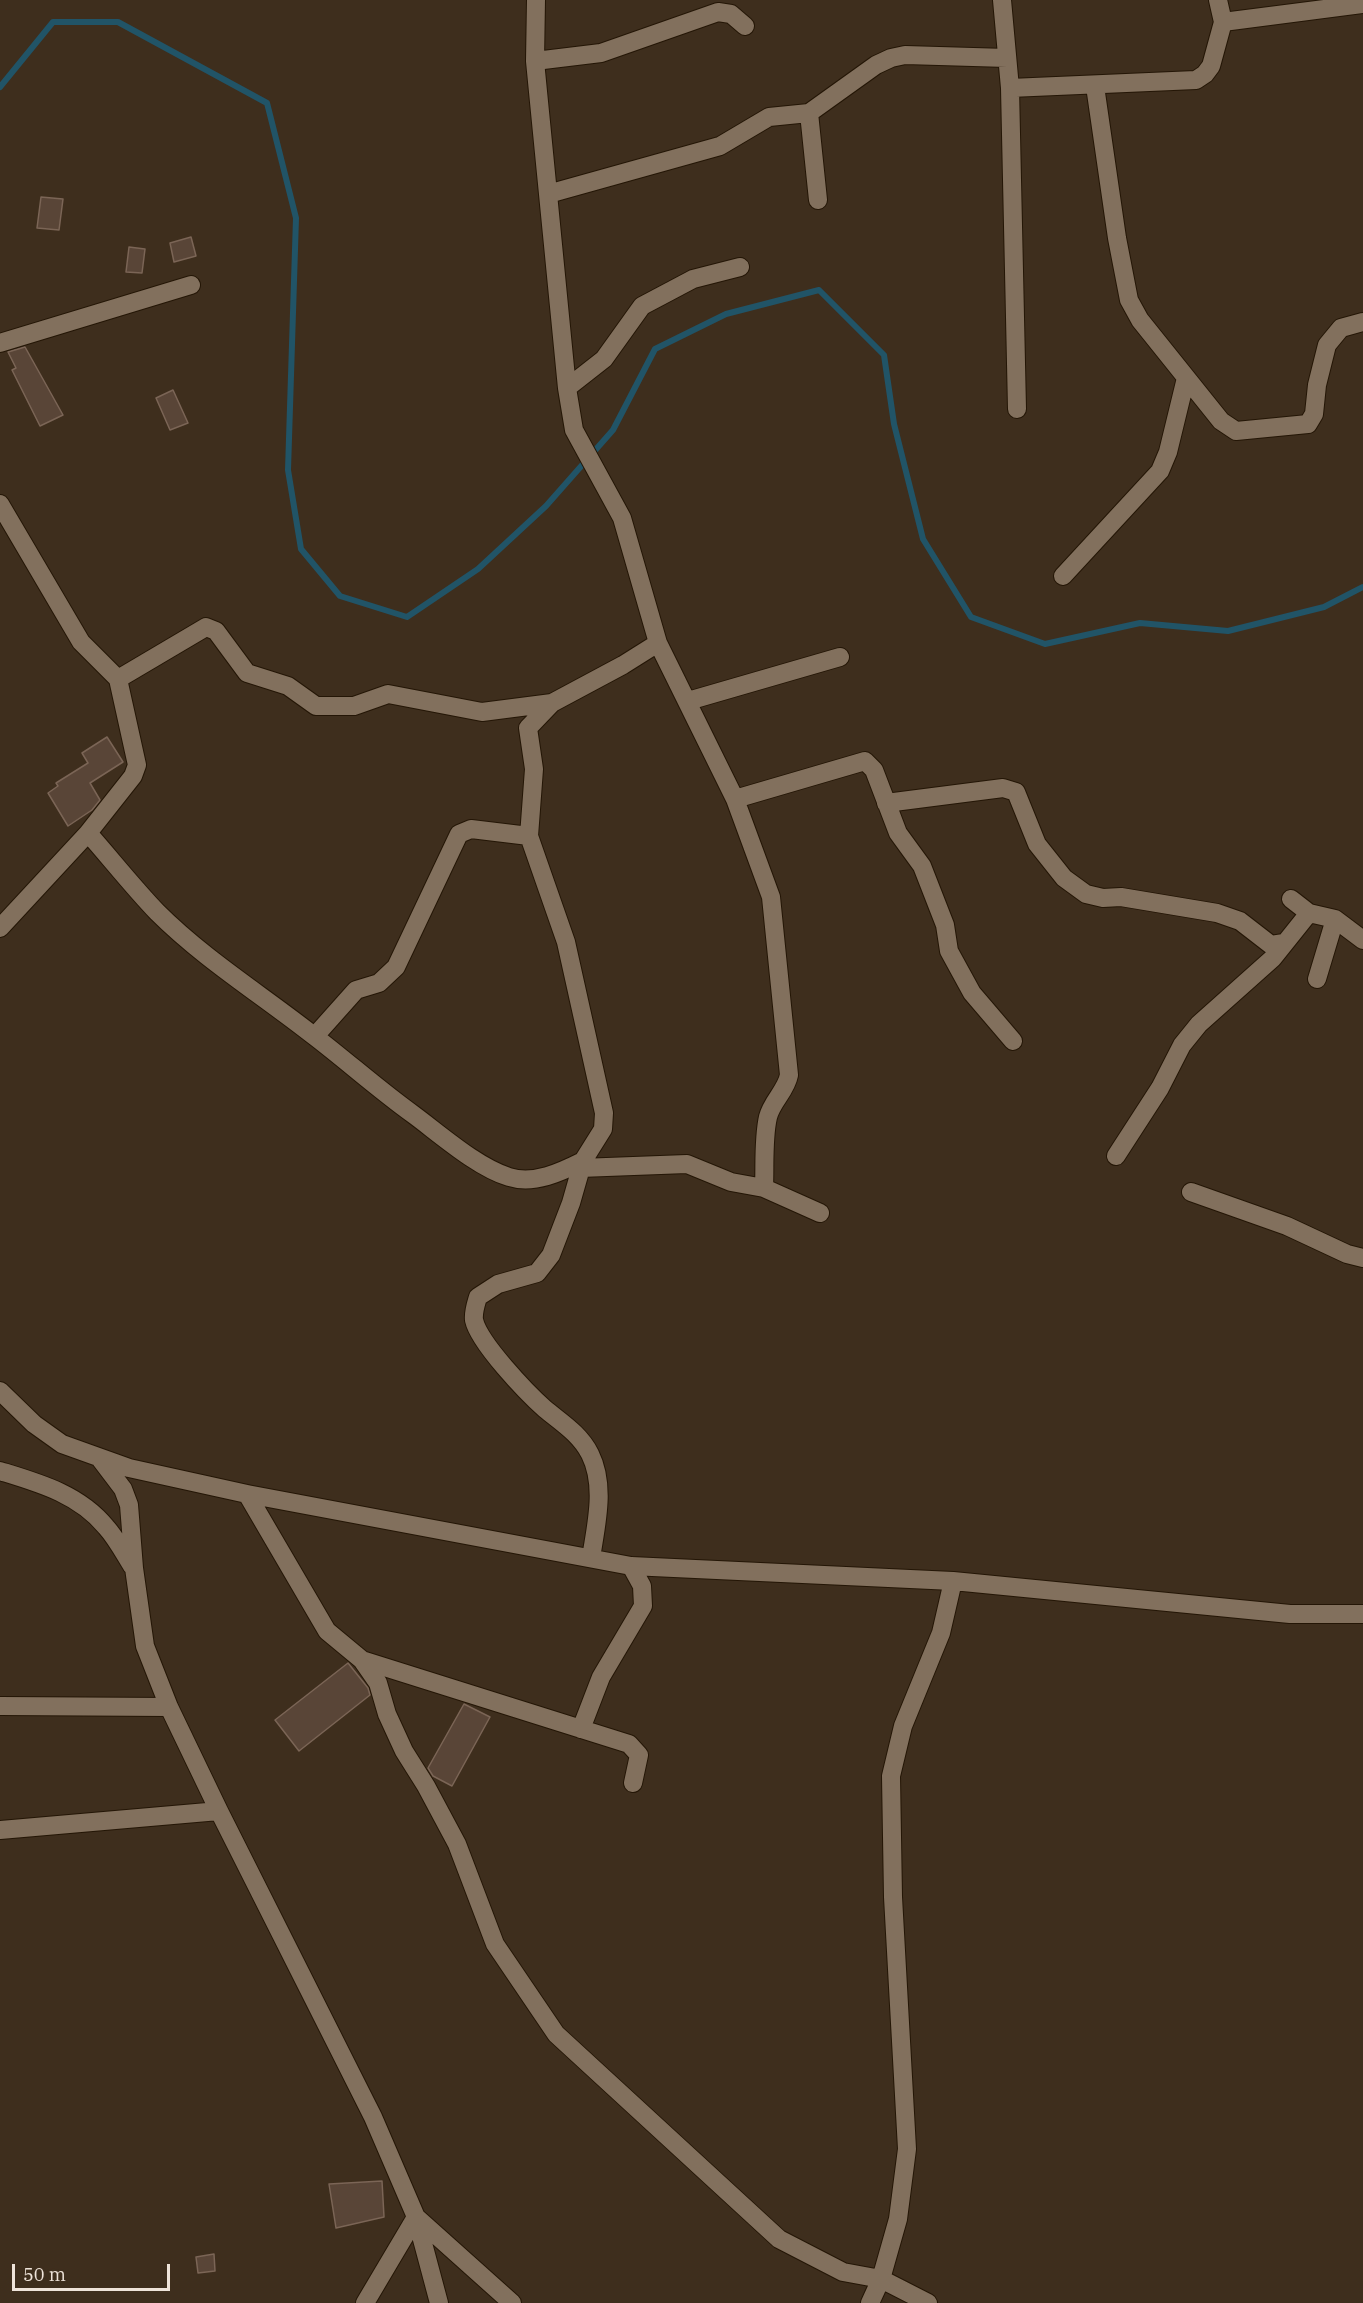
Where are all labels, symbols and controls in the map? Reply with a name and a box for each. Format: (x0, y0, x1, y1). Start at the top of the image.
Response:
scale bar (15, 2252, 172, 2290)
text: 50 m (23, 2263, 66, 2286)

